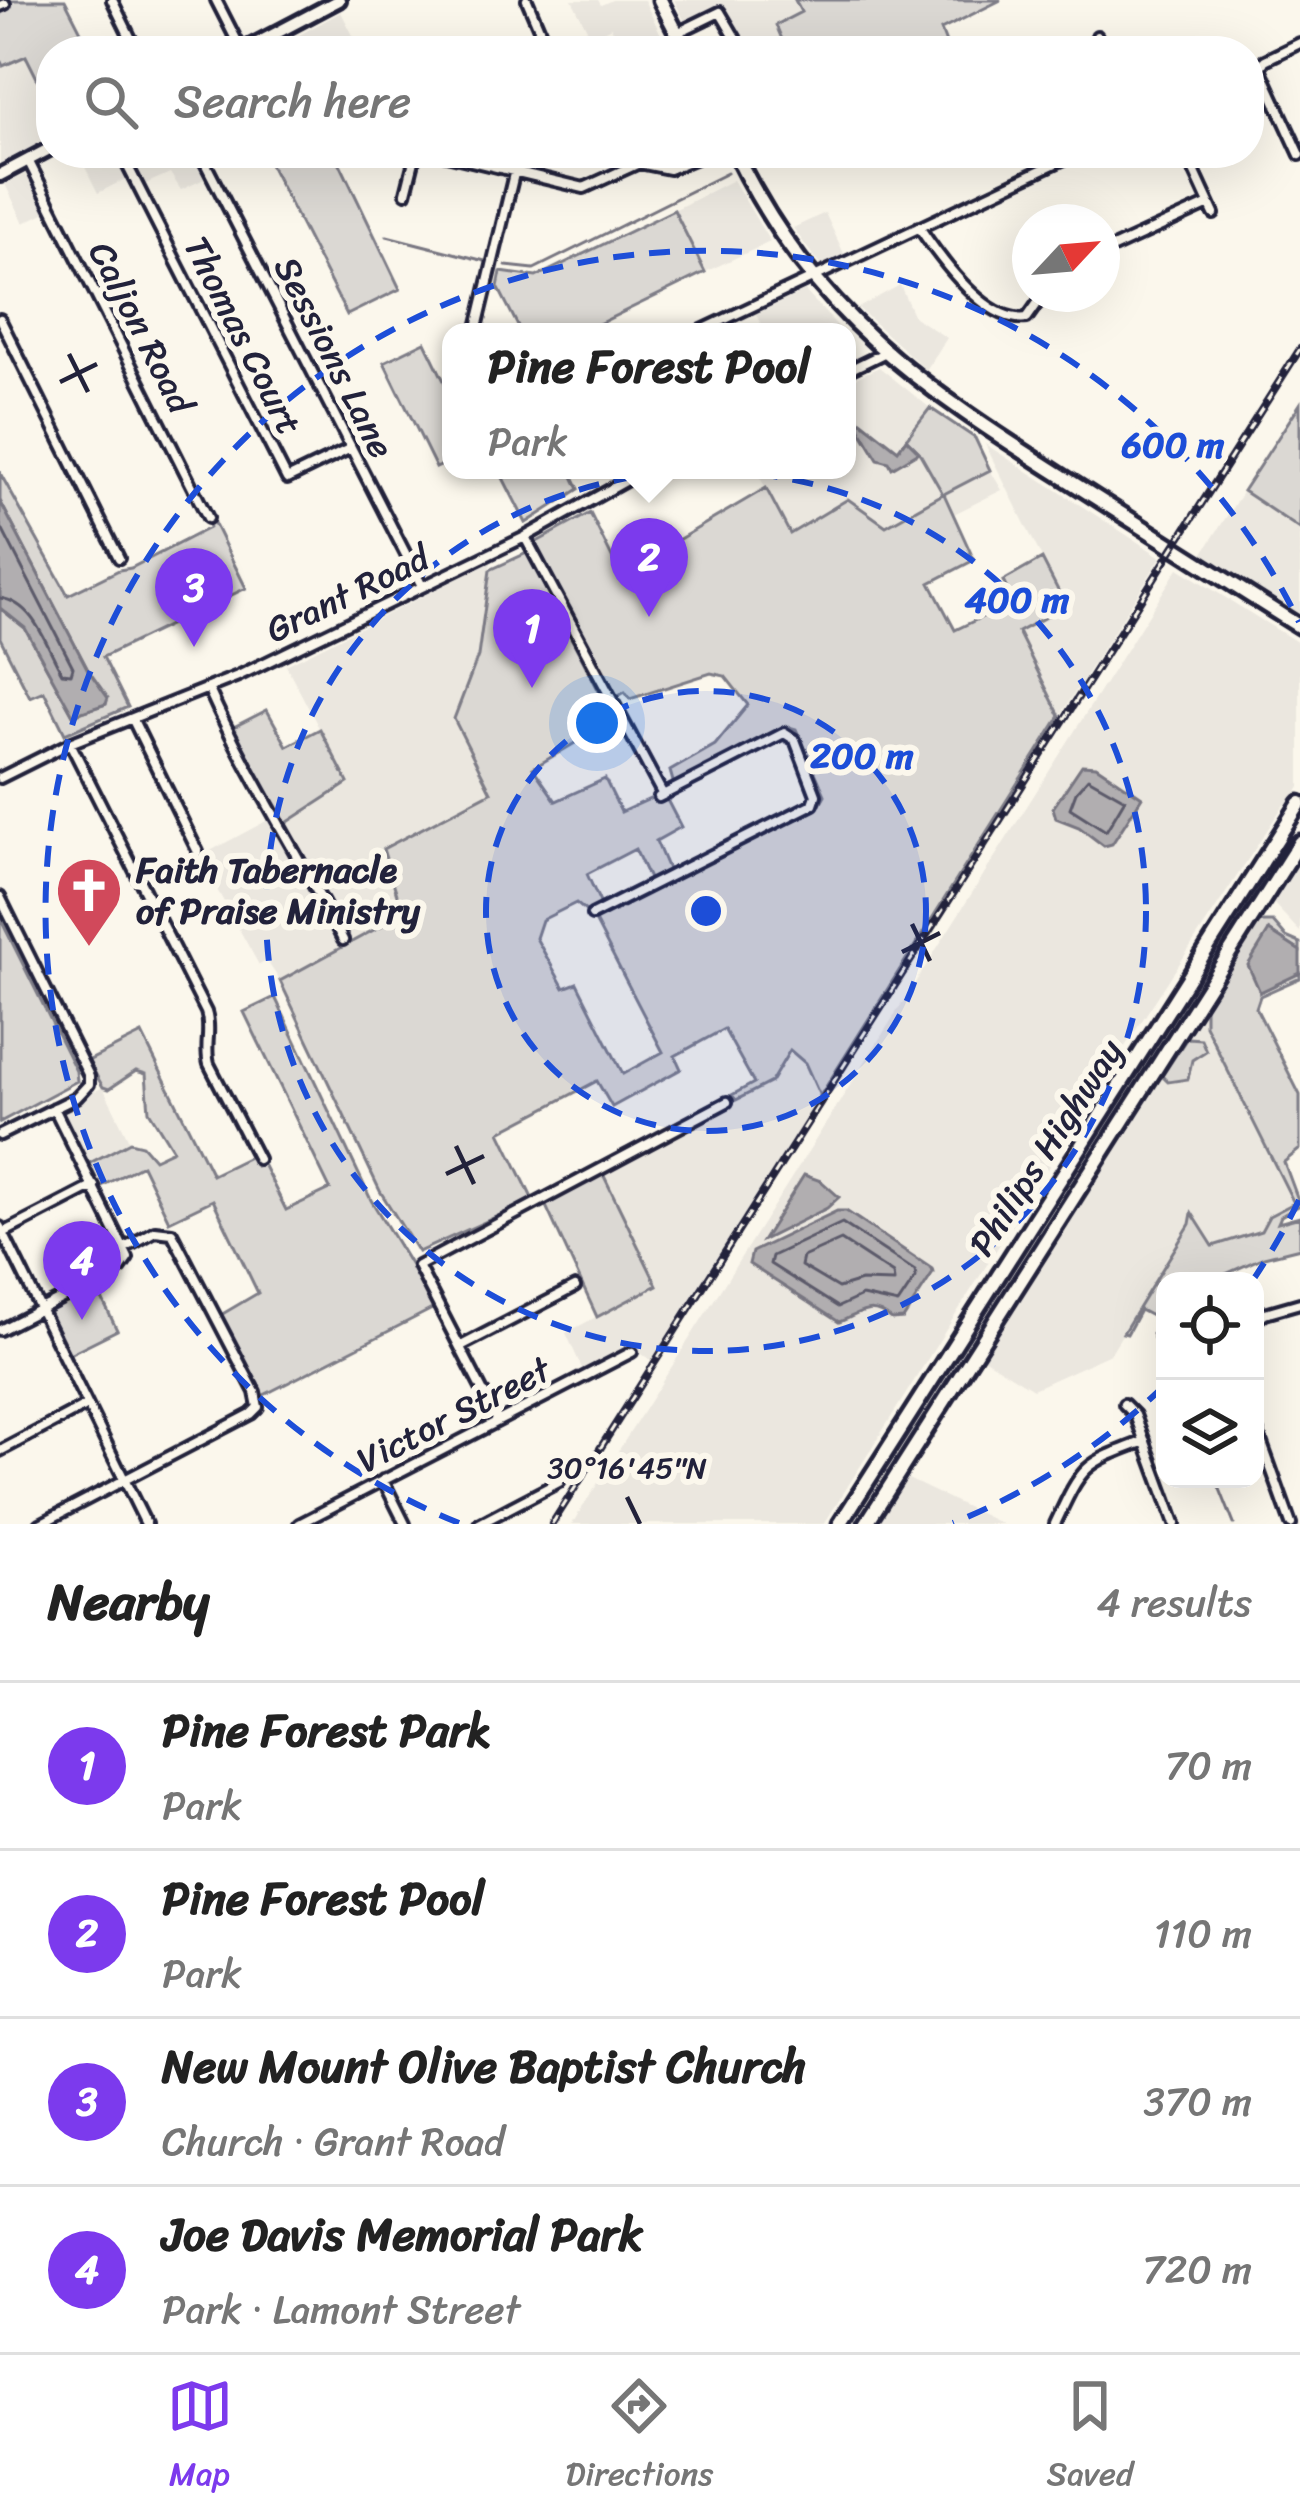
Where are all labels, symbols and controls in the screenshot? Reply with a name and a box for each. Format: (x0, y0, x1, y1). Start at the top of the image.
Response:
search box (36, 36, 1264, 168)
text: Search here (174, 62, 411, 142)
icon: search (78, 69, 144, 135)
north arrow (1012, 204, 1120, 312)
street label: Thomas Court (165, 224, 321, 447)
street label: Caljon Road (70, 230, 213, 428)
street label: Sessions Lane (256, 245, 413, 470)
popup (442, 323, 856, 479)
text: Pine Forest Pool (488, 327, 810, 407)
text: Park (488, 407, 568, 476)
text: 600 m (1122, 413, 1225, 477)
pin: 2 (610, 518, 688, 617)
street label: Grant Road (254, 525, 443, 661)
pin: 3 (155, 548, 233, 647)
text: 400 m (964, 568, 1070, 632)
pin: 1 (493, 589, 571, 688)
your location (567, 693, 627, 753)
text: 200 m (810, 724, 914, 788)
place label: Faith Tabernacle of Praise Ministry (135, 838, 421, 943)
church icon: Faith Tabernacle of Praise Ministry (54, 855, 124, 949)
centre of rings (685, 890, 727, 932)
street label: Philips Highway (951, 1025, 1141, 1270)
pin: 4 (43, 1221, 121, 1320)
map controls (1156, 1272, 1264, 1488)
button: locate (1156, 1272, 1264, 1380)
street label: Victor Street (345, 1338, 563, 1491)
button: layers (1156, 1380, 1264, 1488)
text: 30°16'45"N (547, 1441, 707, 1495)
text: Nearby (48, 1557, 209, 1647)
text: 4 results (1097, 1568, 1252, 1637)
text: Pine Forest Park (162, 1691, 491, 1771)
text: 1 (79, 1731, 95, 1800)
text: 70 m (1165, 1731, 1252, 1800)
text: Park (162, 1771, 242, 1840)
text: Pine Forest Pool (162, 1859, 484, 1939)
text: 2 (76, 1899, 98, 1968)
text: 110 m (1154, 1899, 1252, 1968)
text: Park (162, 1939, 242, 2008)
text: New Mount Olive Baptist Church (162, 2027, 806, 2107)
text: 3 (76, 2067, 98, 2136)
text: 370 m (1144, 2067, 1252, 2136)
text: Church · Grant Road (162, 2107, 505, 2176)
text: Joe Davis Memorial Park (162, 2195, 643, 2275)
text: 4 (75, 2235, 99, 2304)
text: 720 m (1142, 2235, 1252, 2304)
text: Park · Lamont Street (162, 2275, 520, 2344)
tab: Map (167, 2373, 233, 2503)
tab: Directions (566, 2373, 713, 2503)
tab: Saved (1046, 2373, 1133, 2503)

